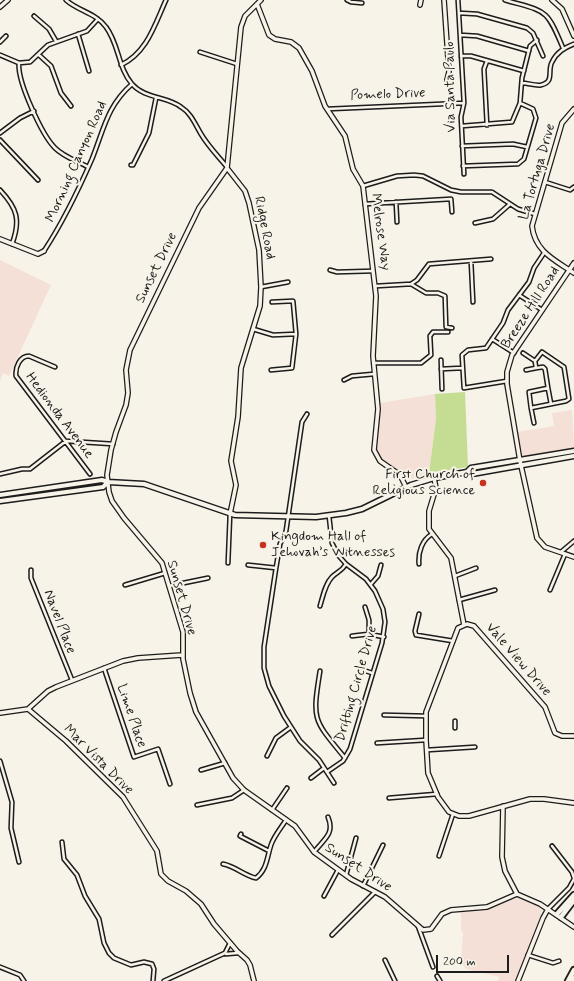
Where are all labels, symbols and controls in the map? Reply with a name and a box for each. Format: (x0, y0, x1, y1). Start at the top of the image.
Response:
street label: Via Santa Paulo (442, 41, 460, 133)
street label: Pomelo Drive (350, 85, 426, 105)
street label: Morning Canyon Road (43, 99, 111, 225)
street label: La Tortuga Drive (516, 122, 560, 222)
street label: Melrose Way (366, 192, 394, 272)
street label: Ridge Road (250, 195, 278, 261)
street label: Sunset Drive (133, 230, 181, 306)
street label: Breeze Hill Road (498, 264, 564, 352)
street label: Hedionda Avenue (21, 370, 97, 462)
place label: First Church of Religious Science (372, 467, 475, 500)
marker: First Church of Religious Science (478, 478, 488, 488)
place label: Kingdom Hall of Jehovah’s Witnesses (271, 529, 395, 562)
marker: Kingdom Hall of Jehovah’s Witnesses (258, 540, 268, 550)
street label: Sunset Drive (162, 559, 200, 637)
street label: Navel Place (39, 588, 79, 656)
street label: Vale View Drive (482, 620, 554, 700)
street label: Drifting Circle Drive (332, 624, 382, 744)
street label: Lime Place (112, 682, 150, 750)
street label: Mar Vista Drive (59, 721, 137, 799)
street label: Sunset Drive (321, 840, 395, 896)
scale bar (438, 947, 511, 973)
text: 200 m (443, 954, 476, 970)

